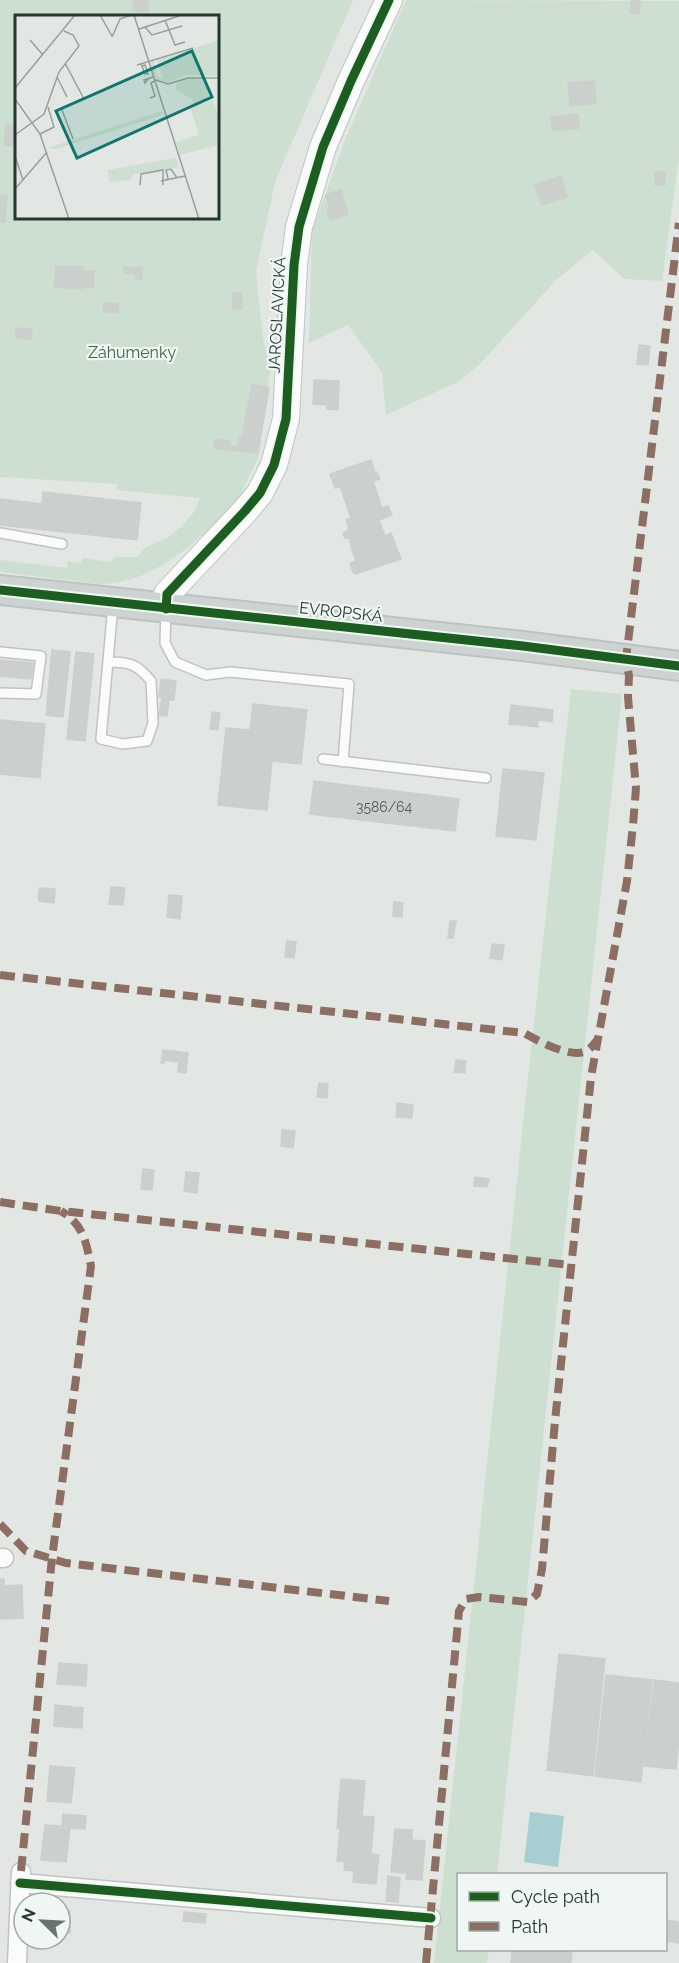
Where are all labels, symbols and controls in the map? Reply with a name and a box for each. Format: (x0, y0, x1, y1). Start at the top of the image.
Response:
inset map (15, 15, 219, 219)
street label: JAROSLAVICKÁ (263, 256, 290, 374)
park label: Záhumenky (88, 343, 176, 362)
street label: EVROPSKÁ (298, 597, 384, 626)
house number: 3586/64 (356, 799, 412, 815)
legend (457, 1873, 667, 1951)
text: Cycle path (511, 1886, 600, 1907)
north arrow (12, 1891, 72, 1951)
text: N (18, 1906, 40, 1925)
text: Path (511, 1916, 548, 1937)

